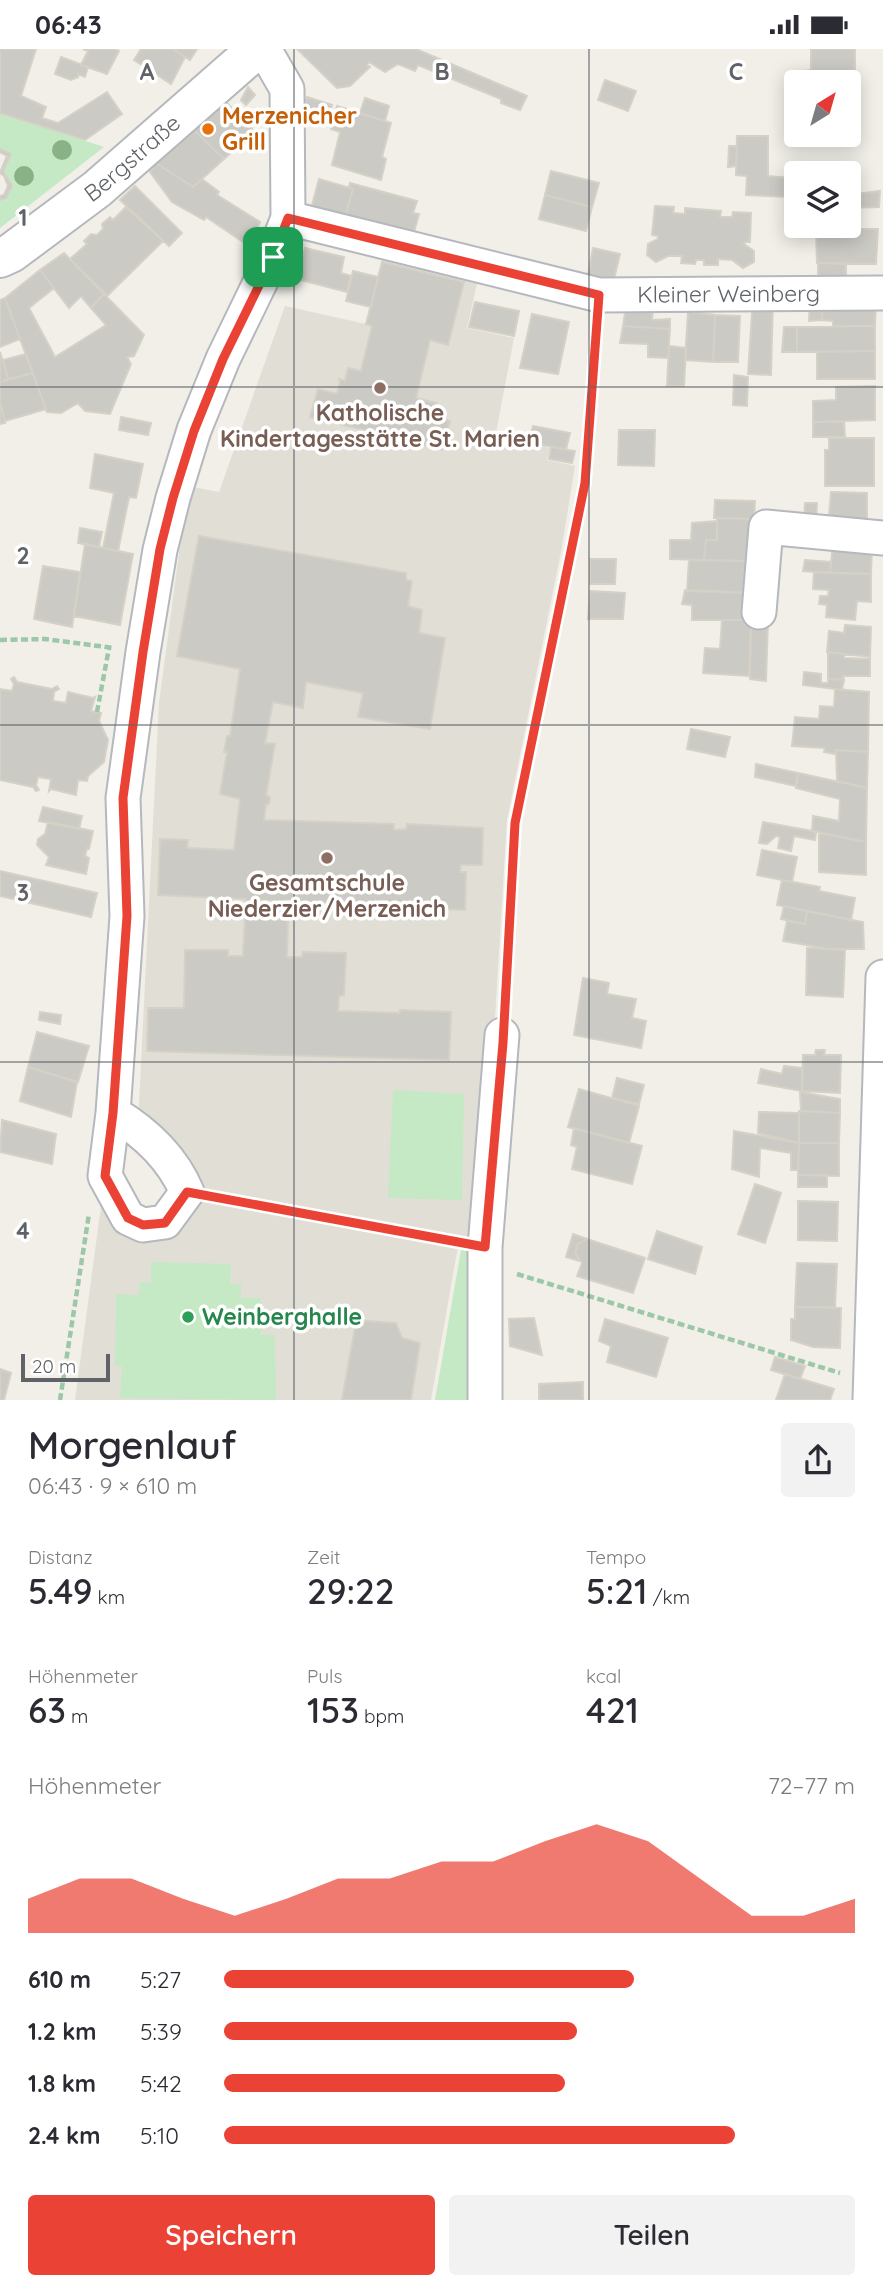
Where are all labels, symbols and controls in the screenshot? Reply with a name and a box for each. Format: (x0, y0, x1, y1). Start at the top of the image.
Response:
text: 06:43 (35, 8, 102, 41)
text: A (140, 57, 155, 86)
text: B (434, 57, 450, 86)
text: C (729, 57, 743, 86)
north arrow (784, 70, 861, 147)
map controls (784, 70, 861, 238)
place label: Merzenicher Grill (222, 101, 357, 156)
street label: Bergstraße (78, 108, 186, 208)
marker: Merzenicher Grill (200, 121, 216, 137)
button: layers (784, 161, 861, 238)
text: 1 (19, 203, 27, 232)
pin (243, 227, 303, 287)
icon: arrive (254, 238, 292, 276)
street label: Kleiner Weinberg (637, 278, 820, 309)
marker: Katholische Kindertagesstätte St. Marien (372, 380, 388, 396)
place label: Katholische Kindertagesstätte St. Marien (220, 398, 540, 453)
text: 2 (16, 541, 30, 570)
marker: Gesamtschule Niederzier/Merzenich (319, 850, 335, 866)
place label: Gesamtschule Niederzier/Merzenich (208, 868, 446, 923)
text: 3 (17, 878, 29, 907)
text: 4 (16, 1216, 30, 1245)
place label: Weinberghalle (202, 1302, 362, 1331)
marker: Weinberghalle (180, 1309, 196, 1325)
scale bar (21, 1351, 110, 1383)
text: 20 m (32, 1354, 76, 1378)
text: Morgenlauf (28, 1421, 237, 1469)
button: share (781, 1423, 855, 1497)
text: 06:43 · 9 × 610 m (28, 1471, 197, 1500)
text: Distanz (28, 1545, 93, 1569)
text: Zeit (307, 1545, 340, 1569)
text: Tempo (586, 1545, 646, 1569)
text: 5.49 (28, 1569, 92, 1613)
text: 29:22 (307, 1569, 395, 1613)
text: 5:21 (586, 1569, 648, 1613)
text: km (92, 1585, 125, 1609)
text: /km (648, 1585, 690, 1609)
text: Höhenmeter (28, 1664, 138, 1688)
text: Puls (307, 1664, 342, 1688)
text: kcal (586, 1664, 621, 1688)
text: 63 (28, 1688, 66, 1732)
text: 153 (307, 1688, 359, 1732)
text: 421 (586, 1688, 639, 1732)
text: m (66, 1704, 88, 1728)
text: bpm (359, 1704, 404, 1728)
text: Höhenmeter (28, 1771, 161, 1800)
text: 72–77 m (768, 1771, 855, 1800)
text: 610 m (28, 1965, 91, 1994)
text: 5:27 (140, 1965, 181, 1994)
text: 1.2 km (28, 2017, 97, 2046)
text: 5:39 (140, 2017, 182, 2046)
text: 1.8 km (28, 2069, 96, 2098)
text: 5:42 (140, 2069, 182, 2098)
text: 2.4 km (28, 2121, 100, 2150)
text: 5:10 (140, 2121, 179, 2150)
button: Speichern (28, 2195, 435, 2275)
button: Teilen (449, 2195, 855, 2275)

